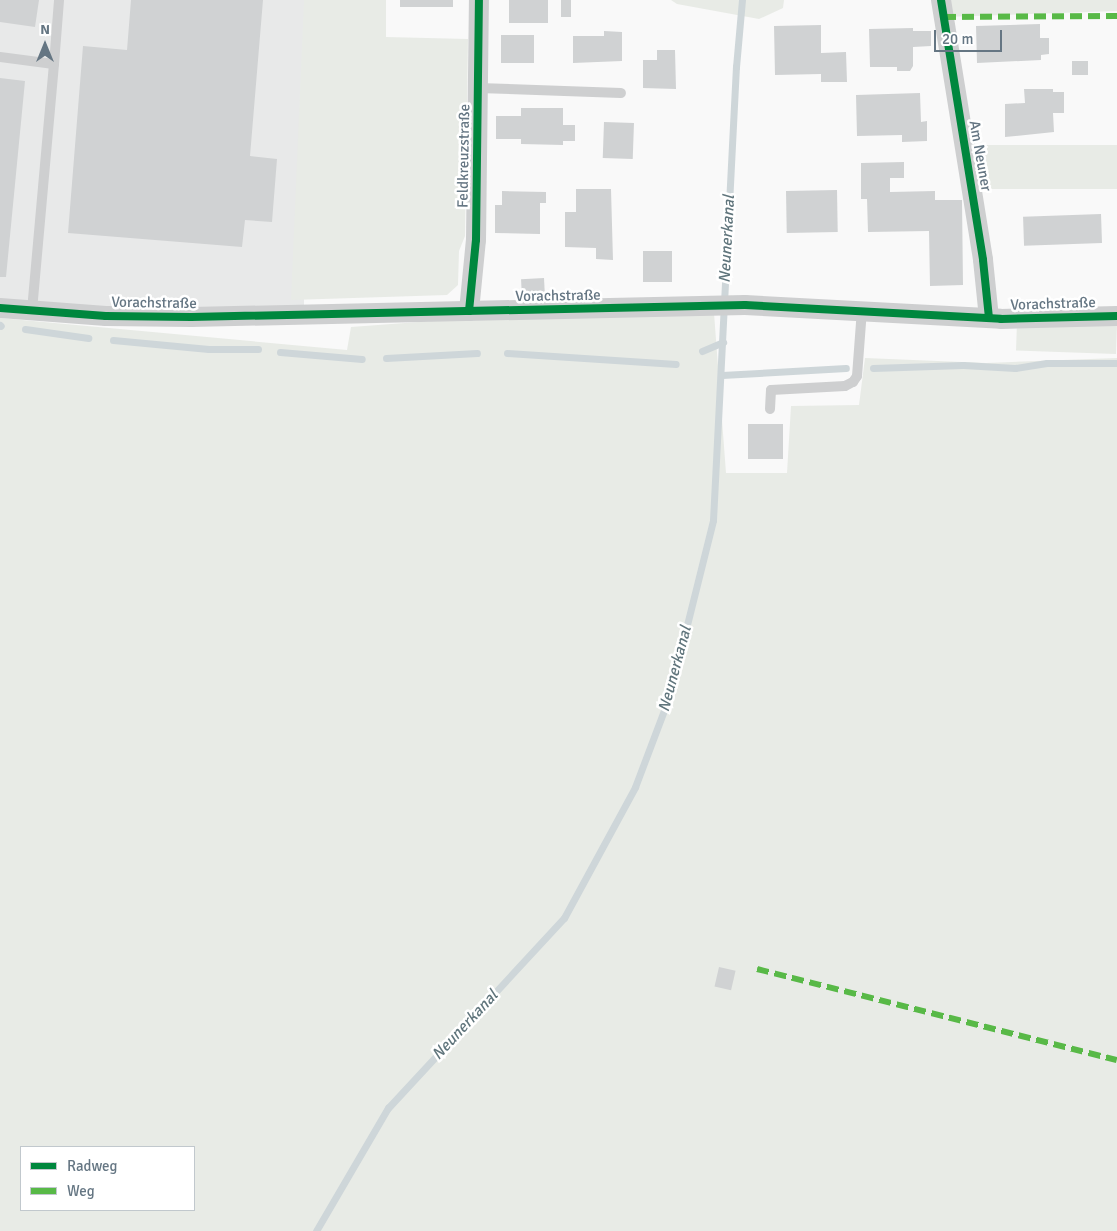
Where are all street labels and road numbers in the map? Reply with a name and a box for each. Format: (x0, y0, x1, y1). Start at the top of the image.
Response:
street label: Feldkreuzstraße (454, 104, 474, 208)
street label: Am Neuner (965, 119, 995, 193)
street label: Vorachstraße (515, 286, 601, 306)
street label: Vorachstraße (111, 293, 197, 313)
street label: Vorachstraße (1010, 294, 1096, 314)

